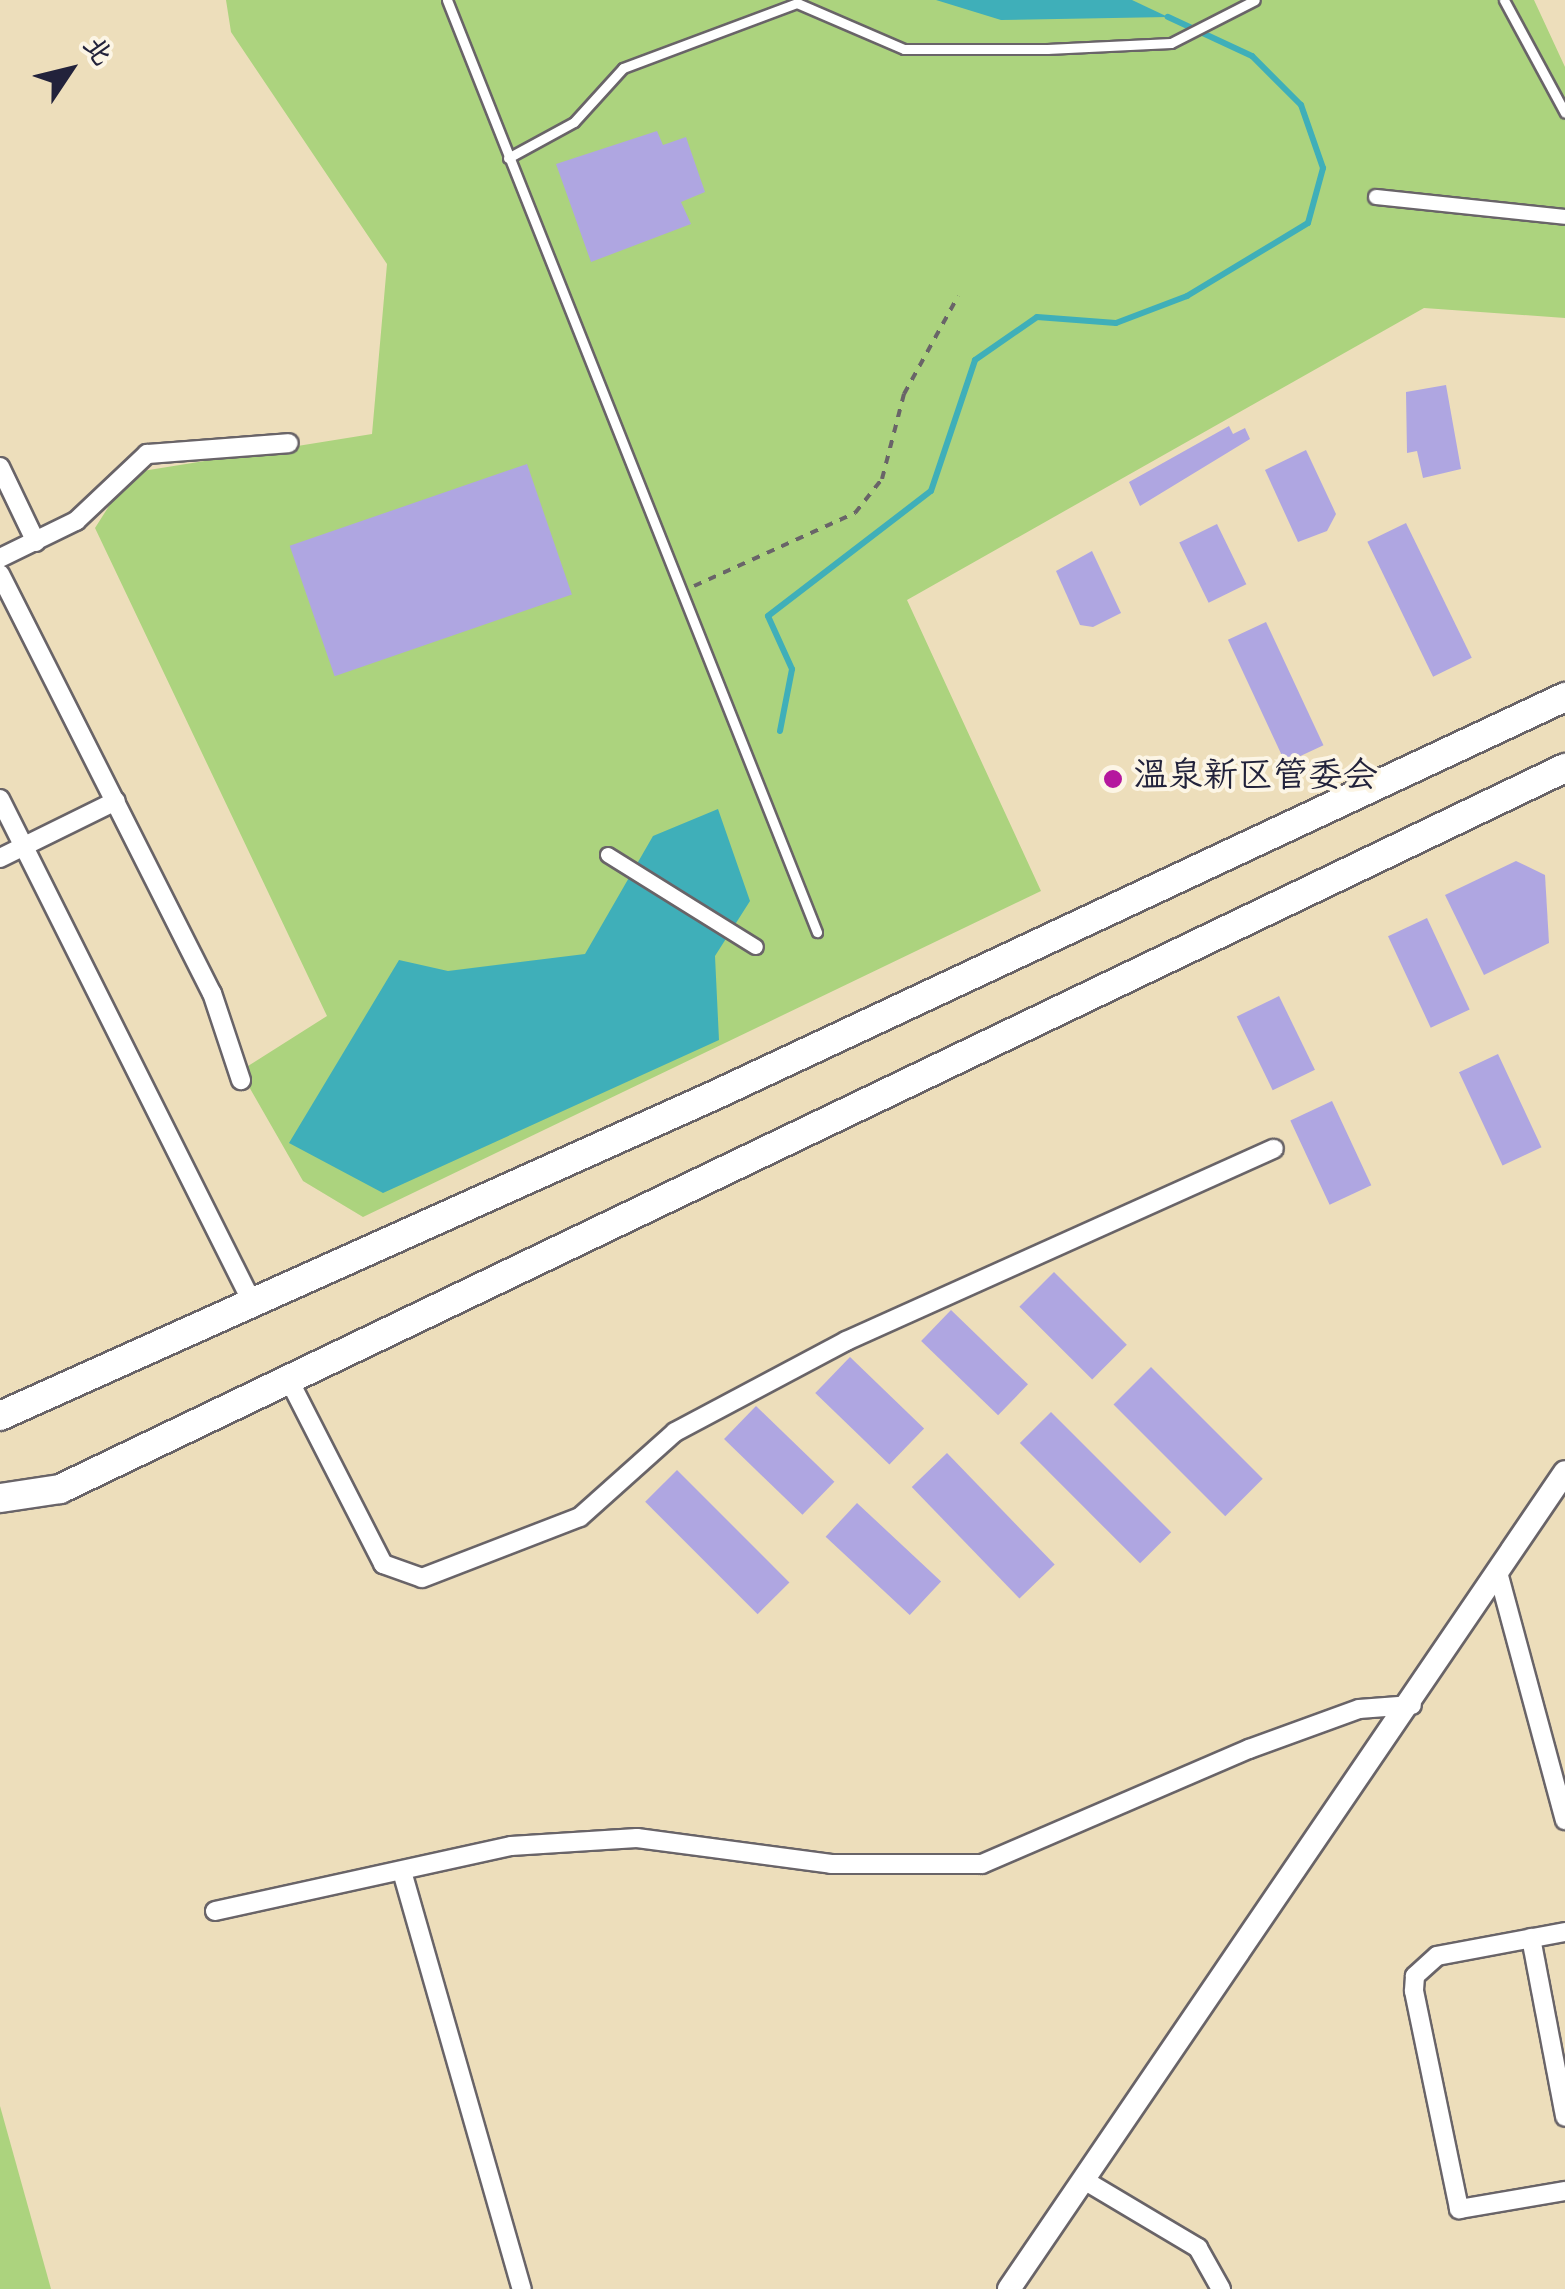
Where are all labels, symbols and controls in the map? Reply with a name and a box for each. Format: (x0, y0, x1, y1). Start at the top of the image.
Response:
north arrow (20, 20, 120, 120)
text: 北 (70, 30, 119, 76)
place label: 温泉新区管委会 (1133, 758, 1378, 800)
marker: 温泉新区管委会 (1102, 768, 1124, 790)

